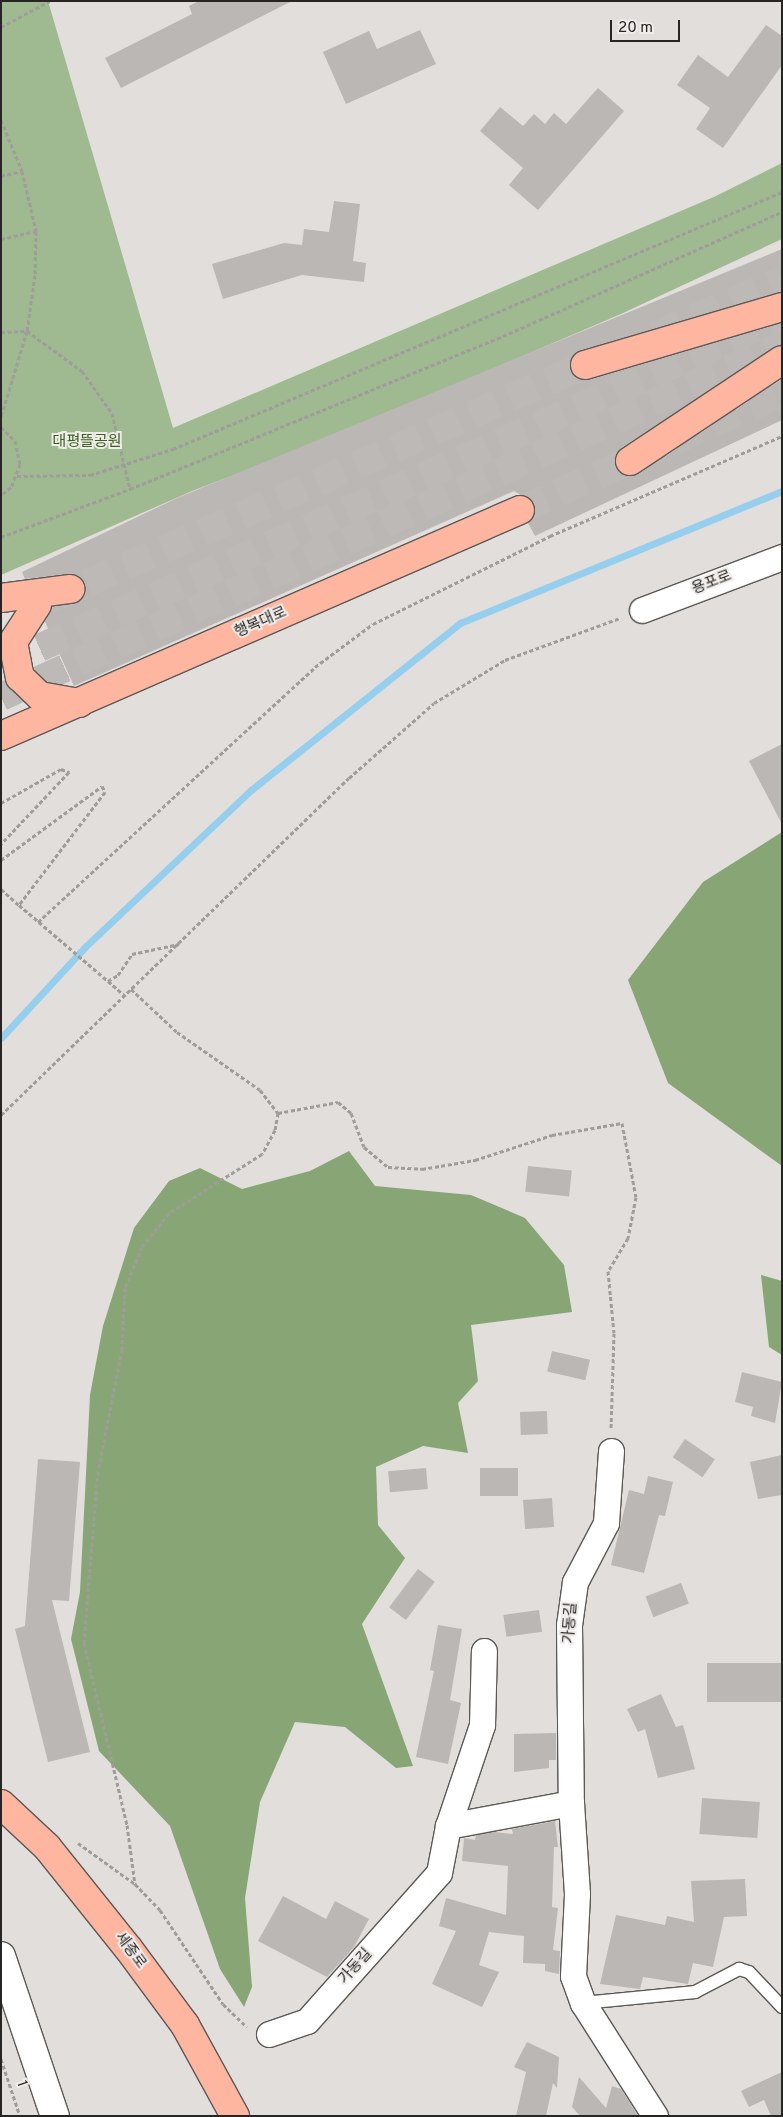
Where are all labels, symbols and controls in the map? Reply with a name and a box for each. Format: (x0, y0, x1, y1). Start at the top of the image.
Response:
scale bar (613, 10, 683, 42)
text: 20 m (618, 19, 653, 38)
park label: 대평뜰공원 (53, 434, 121, 452)
street label: 용포로 (689, 567, 735, 599)
street label: 행복대로 (232, 604, 290, 642)
street label: 가동길 (561, 1602, 581, 1644)
street label: 세종로 (110, 1929, 150, 1973)
street label: 가동길 (335, 1946, 377, 1988)
street label: 1 (12, 2078, 30, 2090)

